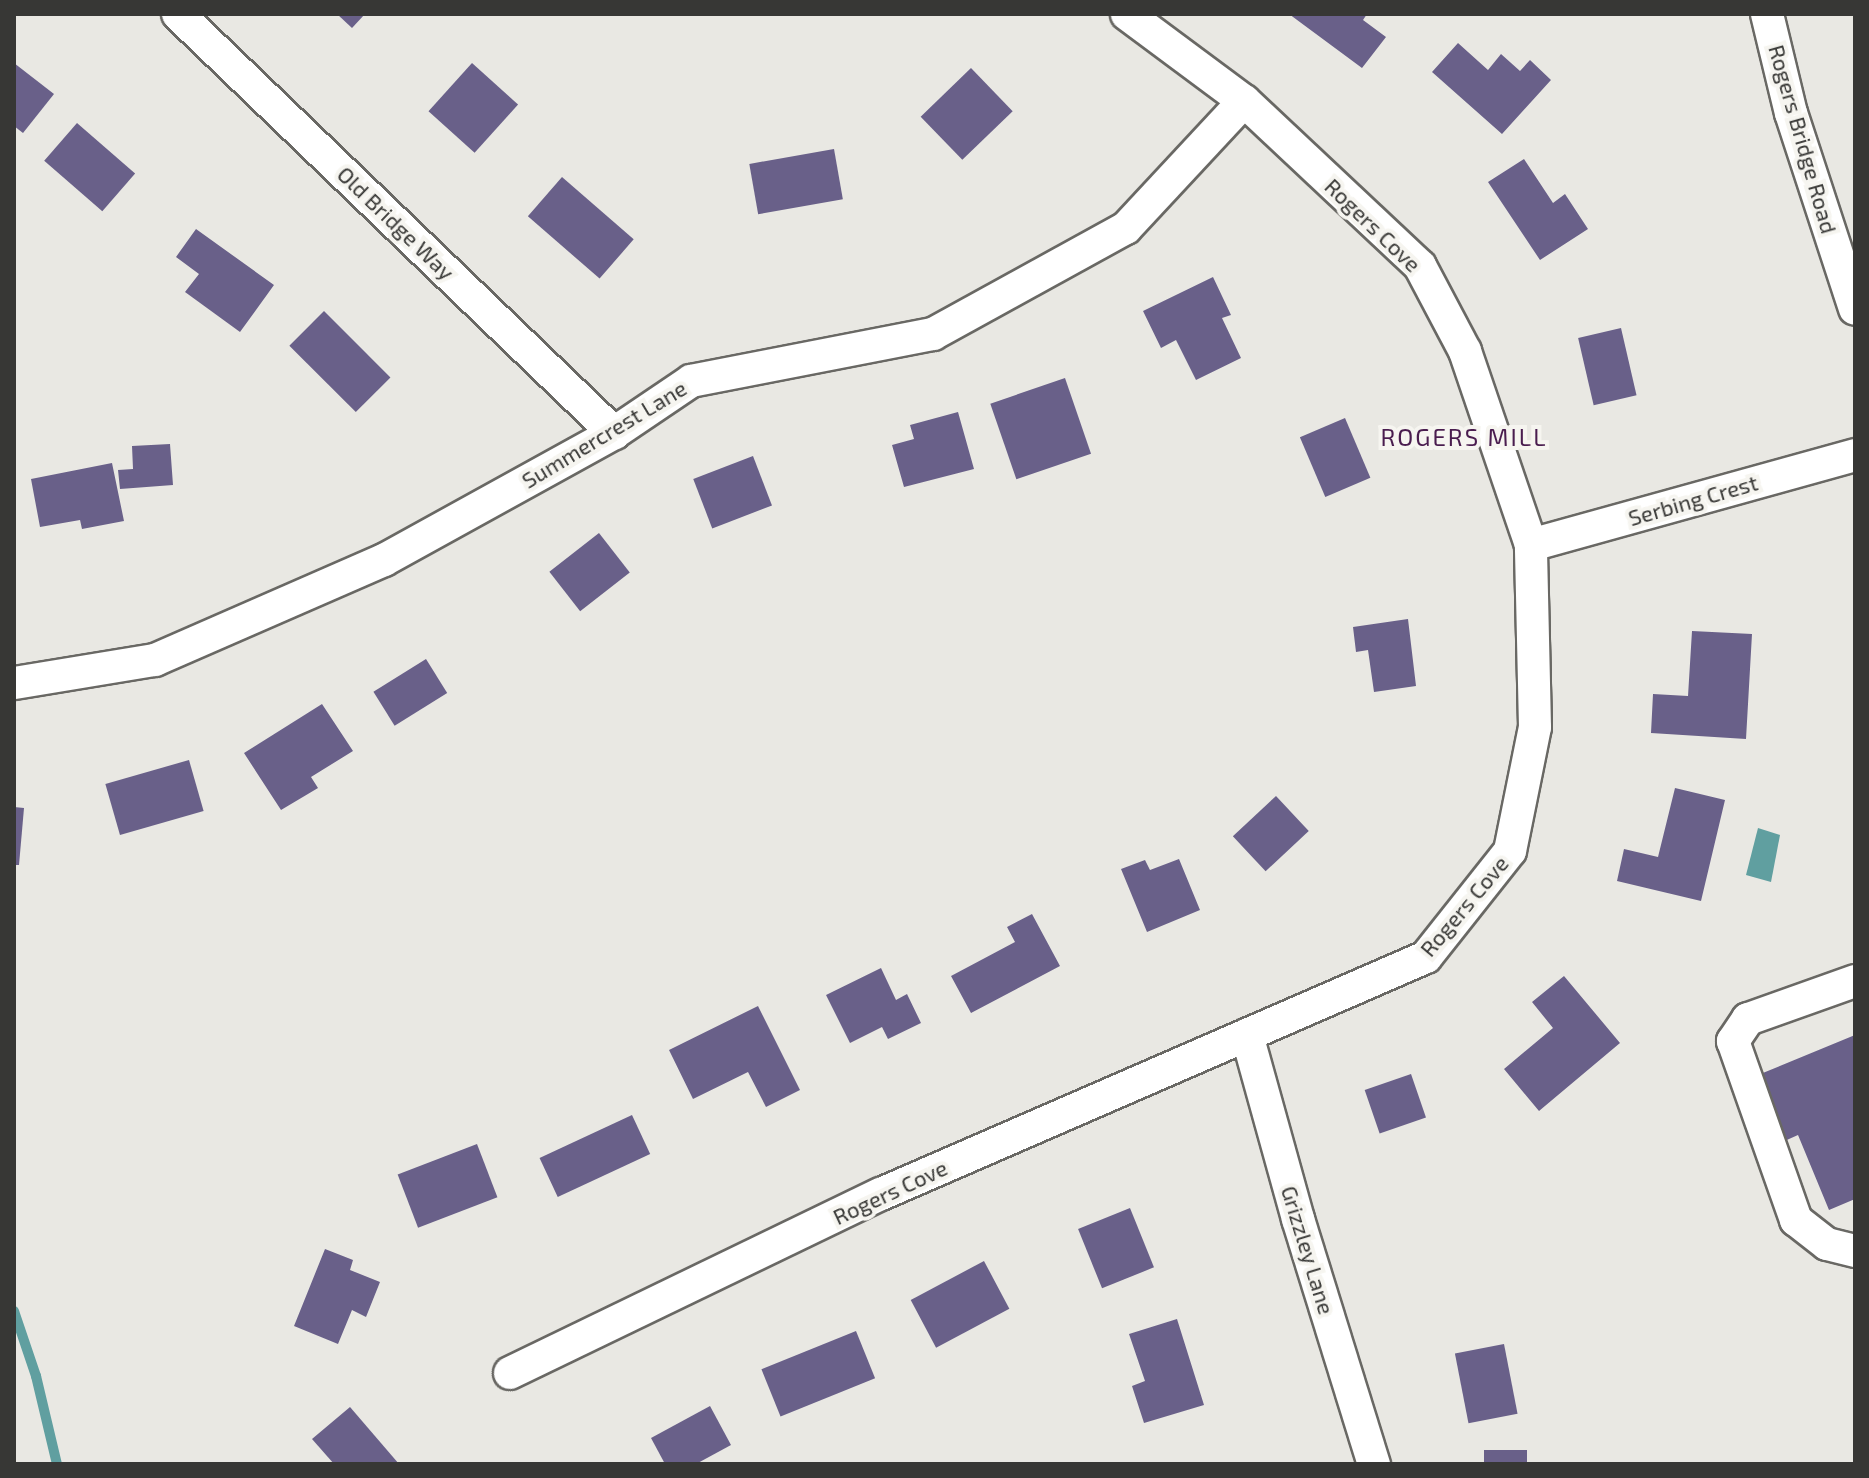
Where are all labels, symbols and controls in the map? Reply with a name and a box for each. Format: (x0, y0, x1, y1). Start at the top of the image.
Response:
street label: Rogers Bridge Road (1763, 42, 1843, 236)
street label: Old Bridge Way (332, 161, 460, 285)
street label: Rogers Cove (1320, 173, 1426, 277)
street label: Summercrest Lane (517, 374, 691, 494)
district label: ROGERS MILL (1380, 423, 1548, 451)
street label: Serbing Crest (1625, 469, 1761, 531)
street label: Rogers Cove (1414, 850, 1514, 962)
street label: Rogers Cove (829, 1154, 951, 1230)
street label: Grizzley Lane (1276, 1182, 1340, 1318)

